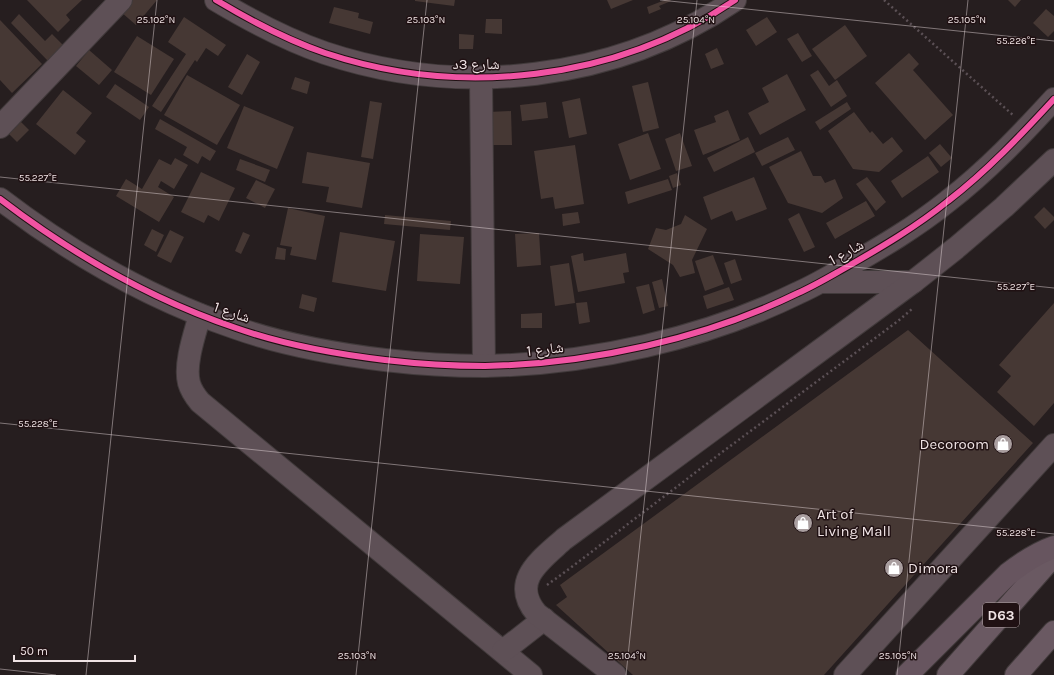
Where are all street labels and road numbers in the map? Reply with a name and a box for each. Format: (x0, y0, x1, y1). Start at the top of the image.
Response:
street label: شارع 3د (452, 55, 500, 74)
street label: شارع 1 (825, 235, 867, 270)
street label: شارع 1 (211, 297, 253, 328)
street label: شارع 1 (526, 338, 565, 361)
road number: D63 (983, 603, 1019, 627)

